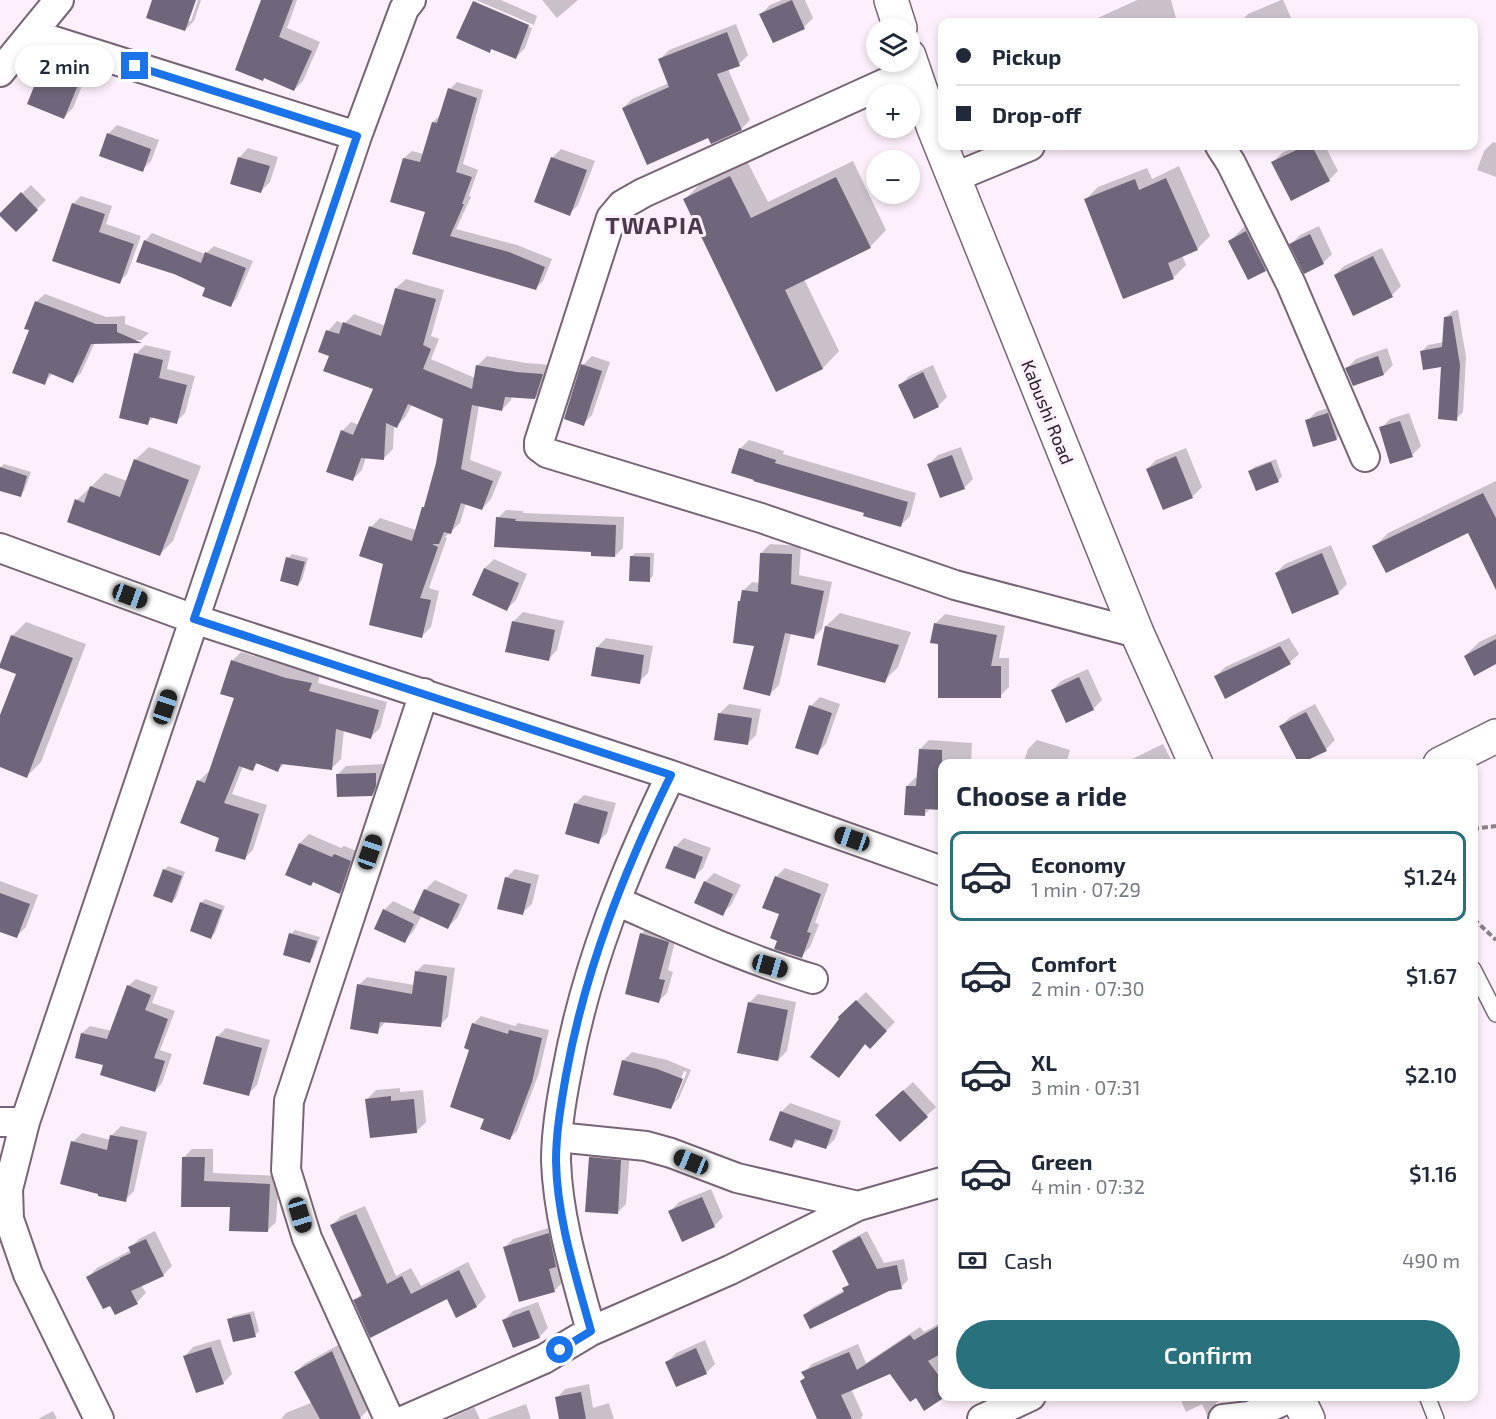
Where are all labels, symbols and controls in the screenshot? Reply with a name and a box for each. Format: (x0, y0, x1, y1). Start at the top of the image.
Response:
map controls (866, 18, 920, 204)
button: layers (866, 18, 920, 72)
text: Pickup (992, 43, 1061, 69)
callout: 2 min (15, 45, 114, 87)
route end (121, 52, 148, 79)
text: 2 min (39, 54, 90, 78)
button: + (866, 84, 920, 138)
text: Drop-off (992, 101, 1081, 127)
button: − (866, 150, 920, 204)
district label: TWAPIA (605, 210, 705, 239)
street label: Kabushi Road (1017, 357, 1079, 467)
car (110, 581, 150, 611)
car (151, 687, 179, 727)
text: Choose a ride (956, 779, 1127, 811)
car (832, 825, 872, 853)
car (356, 832, 384, 872)
icon: car (959, 849, 1013, 903)
text: Economy (1031, 851, 1126, 877)
text: $1.24 (1404, 863, 1457, 889)
text: 1 min · 07:29 (1031, 877, 1141, 901)
icon: car (959, 948, 1013, 1002)
text: Comfort (1031, 950, 1116, 976)
car (750, 952, 790, 980)
text: $1.67 (1406, 962, 1457, 988)
text: 2 min · 07:30 (1031, 976, 1145, 1000)
icon: car (959, 1047, 1013, 1101)
text: XL (1031, 1049, 1057, 1075)
text: $2.10 (1405, 1061, 1457, 1087)
text: 3 min · 07:31 (1031, 1075, 1140, 1099)
icon: car (959, 1146, 1013, 1200)
car (671, 1147, 711, 1177)
text: Green (1031, 1148, 1093, 1174)
text: $1.16 (1409, 1160, 1457, 1186)
text: 4 min · 07:32 (1031, 1174, 1145, 1198)
car (286, 1195, 314, 1235)
icon: cash (956, 1244, 989, 1277)
text: Cash (1004, 1247, 1053, 1273)
text: 490 m (1402, 1248, 1460, 1272)
button: Confirm (956, 1320, 1460, 1389)
route start (546, 1336, 573, 1363)

